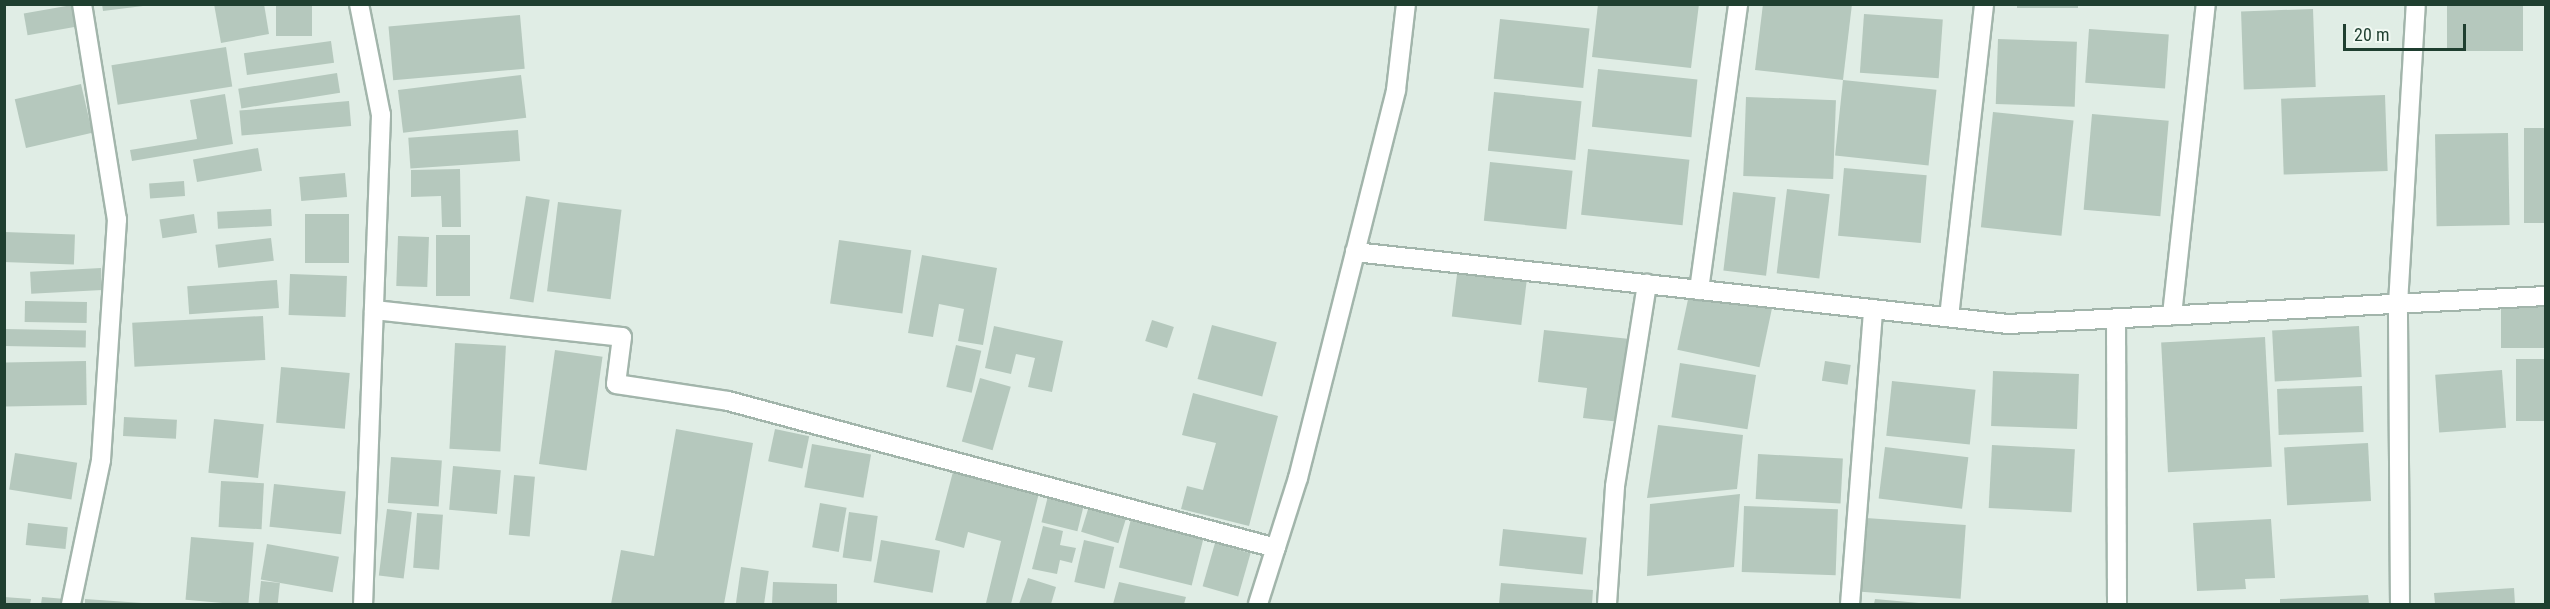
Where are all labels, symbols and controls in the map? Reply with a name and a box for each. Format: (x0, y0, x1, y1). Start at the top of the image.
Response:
scale bar (2346, 12, 2469, 50)
text: 20 m (2354, 24, 2389, 45)

